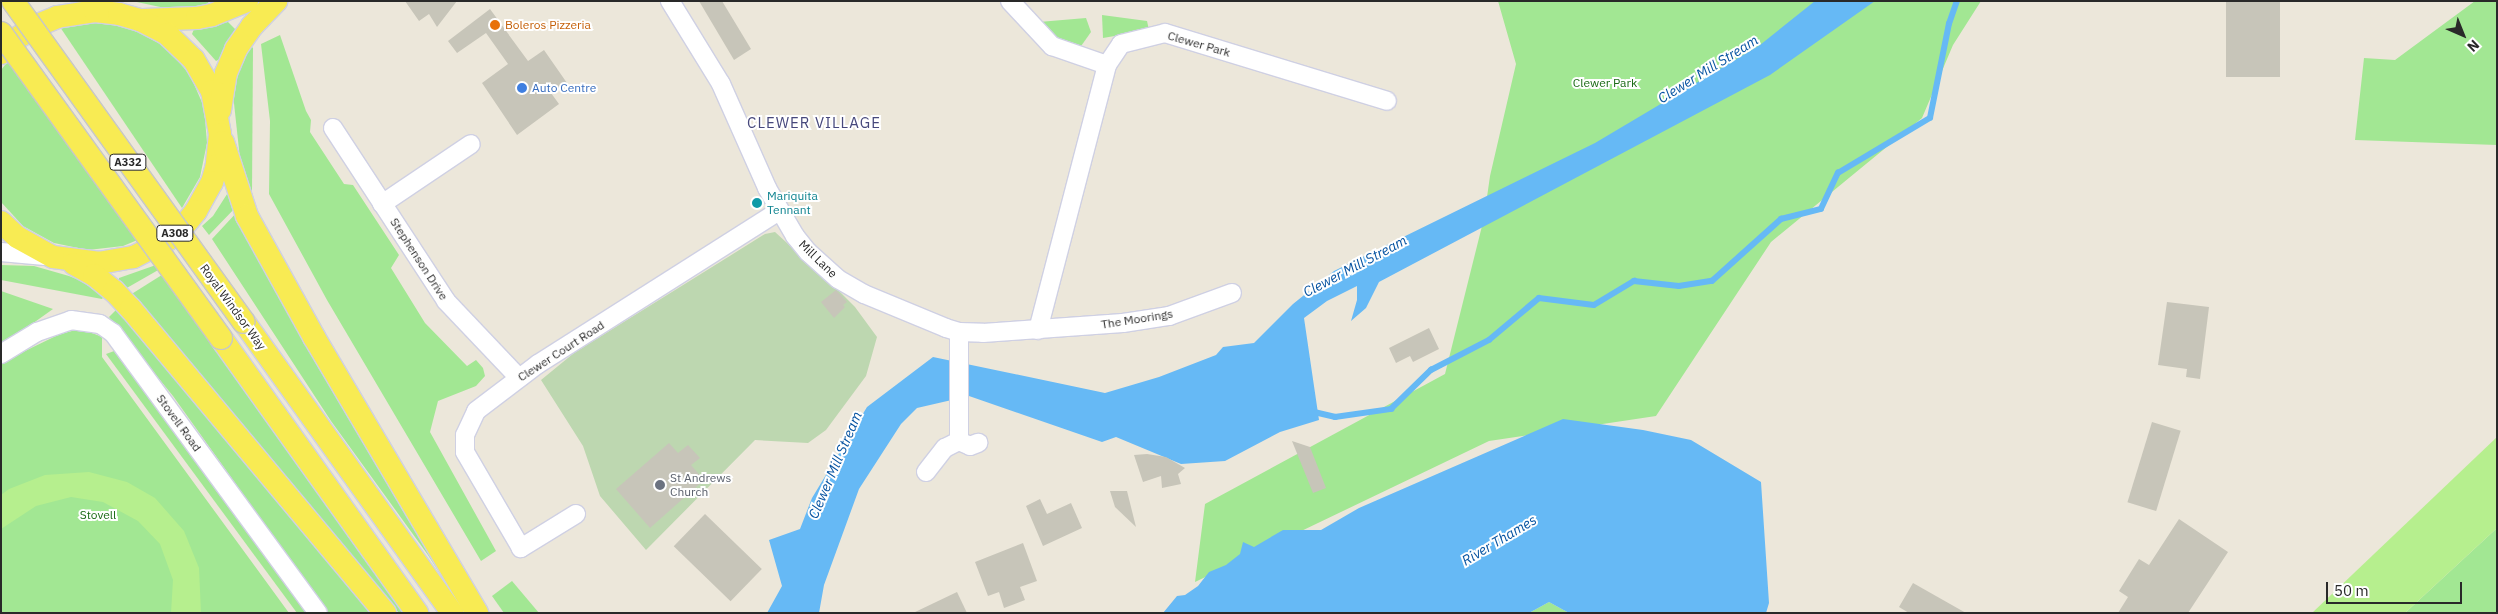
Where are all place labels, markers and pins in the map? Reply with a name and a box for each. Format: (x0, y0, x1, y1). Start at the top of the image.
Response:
place label: Boleros Pizzeria (505, 18, 591, 32)
marker: Boleros Pizzeria (489, 19, 501, 31)
place label: Auto Centre (532, 81, 596, 95)
marker: Auto Centre (516, 82, 528, 94)
place label: Mariquita Tennant (767, 189, 818, 217)
marker: Mariquita Tennant (751, 197, 763, 209)
place label: St Andrews Church (670, 471, 731, 499)
marker: St Andrews Church (654, 479, 666, 491)

